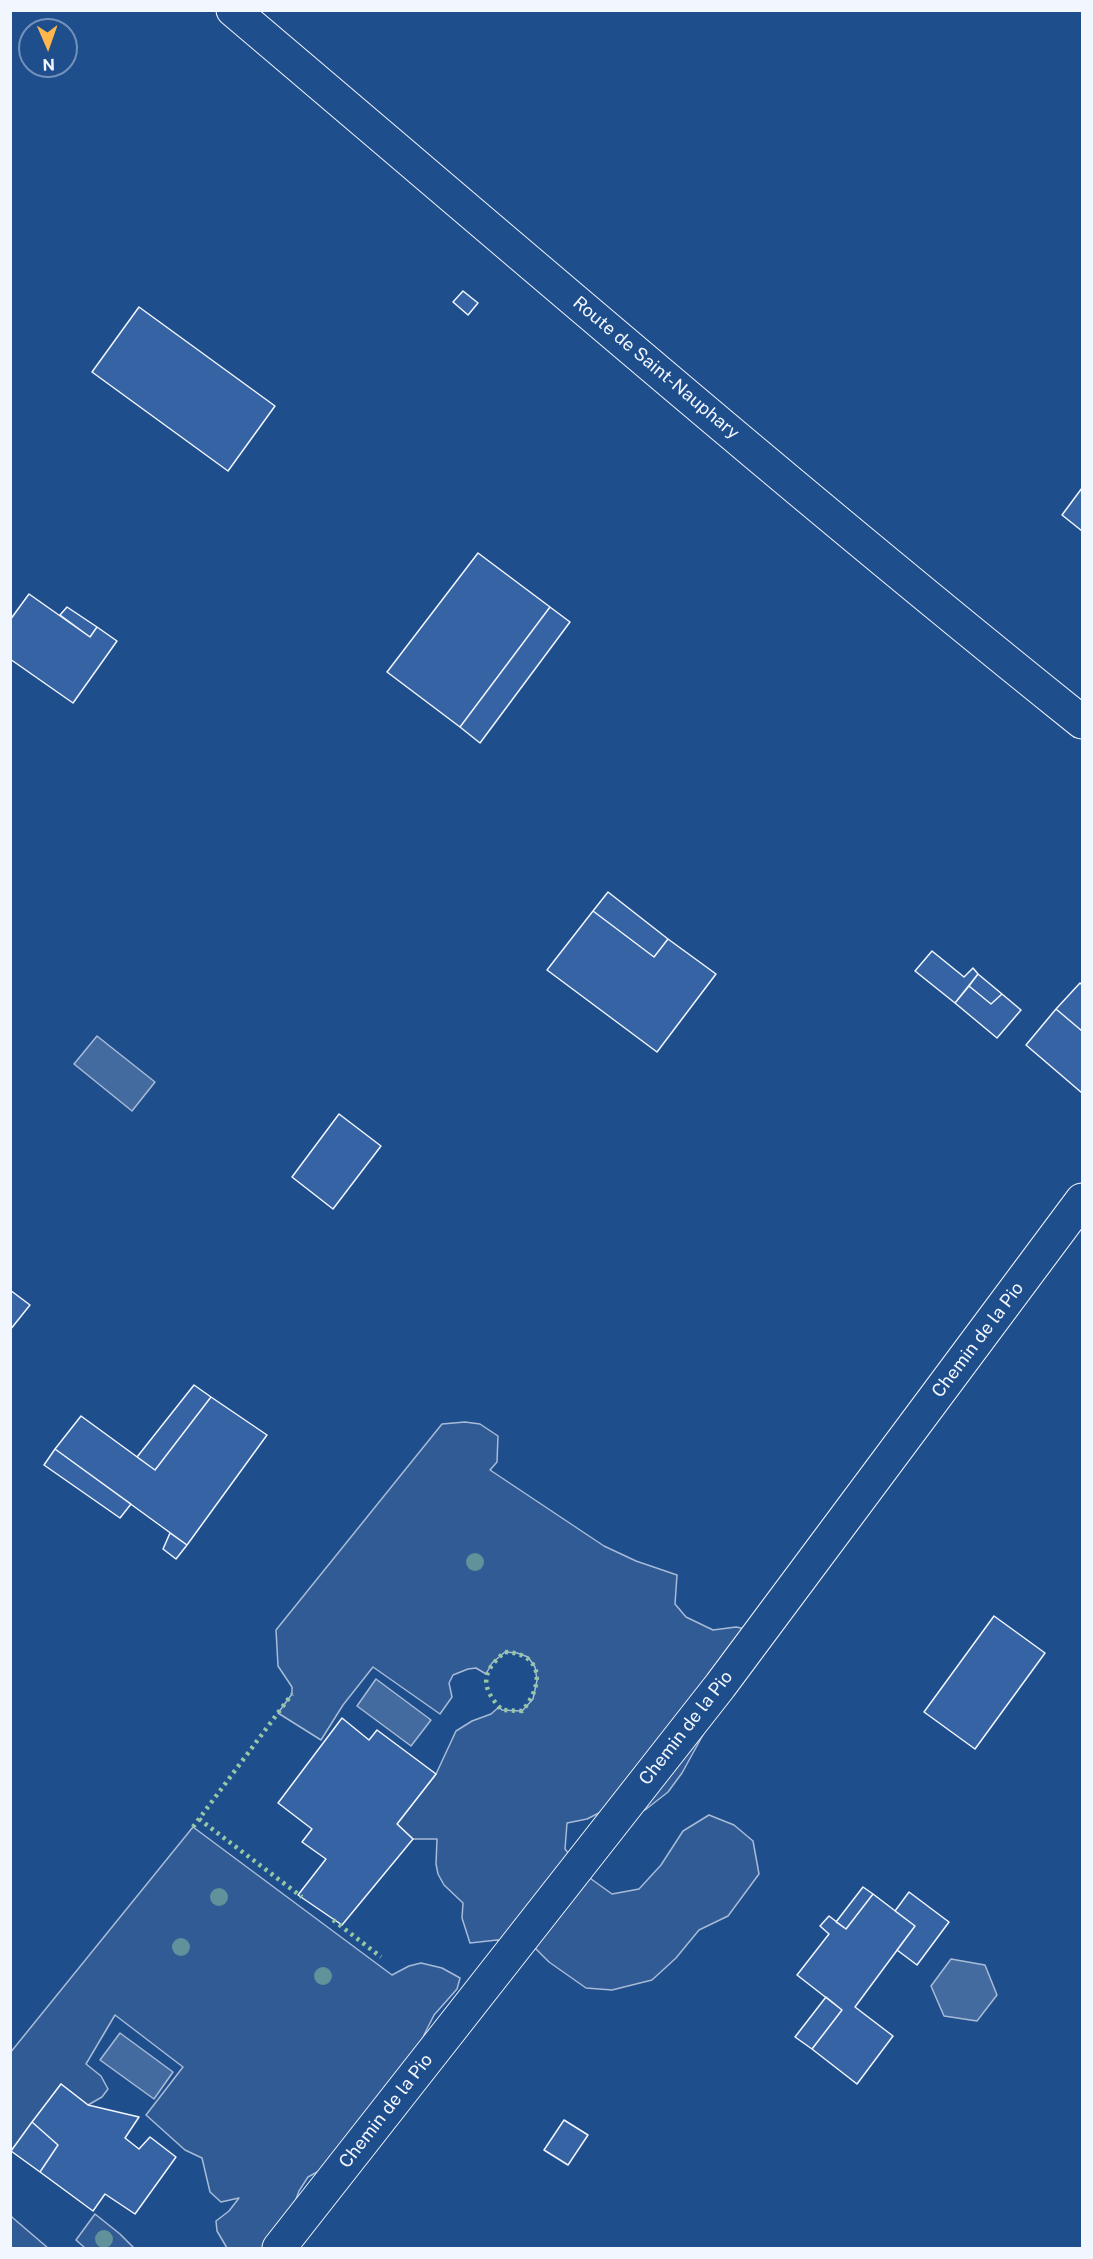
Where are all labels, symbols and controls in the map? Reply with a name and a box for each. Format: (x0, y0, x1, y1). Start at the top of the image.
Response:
north arrow (18, 18, 78, 78)
text: N (42, 55, 55, 74)
street label: Route de Saint-Nauphary (568, 292, 744, 444)
street label: Chemin de la Pio (928, 1278, 1028, 1402)
street label: Chemin de la Pio (635, 1667, 737, 1789)
street label: Chemin de la Pio (335, 2050, 437, 2172)

